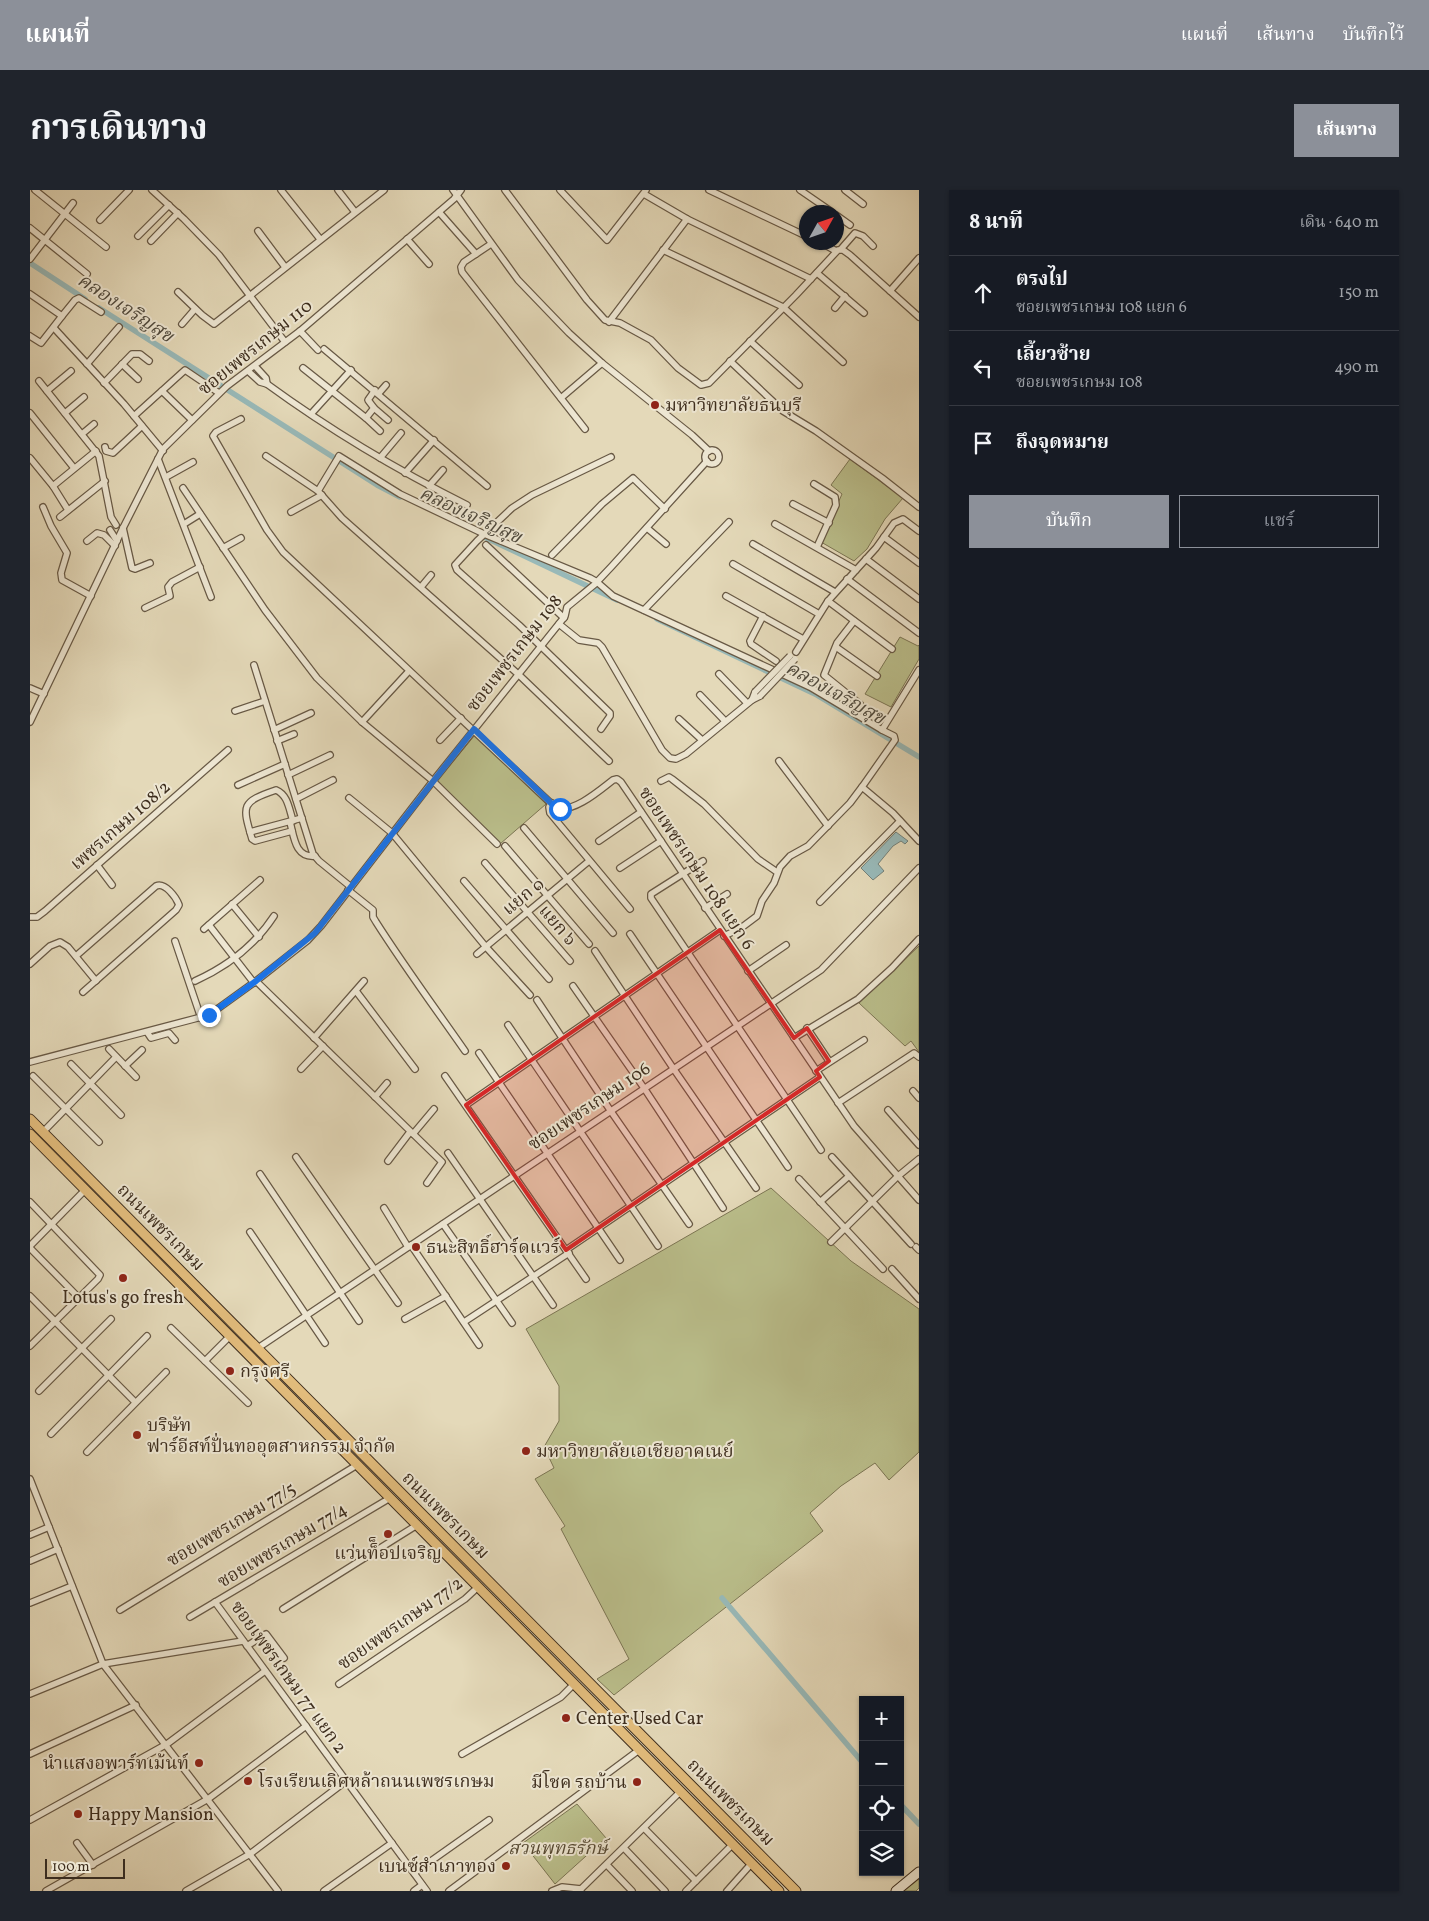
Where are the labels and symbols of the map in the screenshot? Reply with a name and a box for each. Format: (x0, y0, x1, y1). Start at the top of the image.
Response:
north arrow (799, 205, 844, 250)
water label: คลองเจริญสุข (72, 268, 179, 350)
street label: ซอยเพชรเกษม 110 (194, 294, 318, 402)
place label: มหาวิทยาลัยธนบุรี (665, 394, 801, 419)
marker: มหาวิทยาลัยธนบุรี (649, 399, 661, 411)
water label: คลองเจริญสุข (415, 481, 527, 551)
street label: ซอยเพชรเกษม 108 (461, 590, 569, 718)
water label: คลองเจริญสุข (781, 656, 890, 732)
street label: เพชรเกษม 108/2 (65, 775, 177, 877)
street label: ซอยเพชรเกษม 108 แยก 6 (632, 782, 760, 956)
route start (549, 798, 572, 821)
street label: แยก ๑ (498, 872, 550, 922)
street label: แยก ๖ (532, 900, 582, 952)
route end (198, 1004, 221, 1027)
street label: ซอยเพชรเกษม 106 (524, 1057, 656, 1158)
street label: ถนนเพชรเกษม (111, 1179, 209, 1277)
place label: ธนะสิทธิ์ฮาร์ดแวร์ (426, 1233, 561, 1261)
marker: ธนะสิทธิ์ฮาร์ดแวร์ (410, 1241, 422, 1253)
marker: Lotus's go fresh (117, 1272, 129, 1284)
place label: Lotus's go fresh (62, 1286, 184, 1311)
place label: กรุงศรี (240, 1360, 290, 1385)
marker: กรุงศรี (224, 1365, 236, 1377)
place label: บริษัท ฟาร์อีสท์ปั่นทออุตสาหกรรม จำกัด (147, 1414, 396, 1460)
marker: บริษัท ฟาร์อีสท์ปั่นทออุตสาหกรรม จำกัด (131, 1429, 143, 1441)
place label: มหาวิทยาลัยเอเชียอาคเนย์ (536, 1440, 734, 1465)
marker: มหาวิทยาลัยเอเชียอาคเนย์ (520, 1445, 532, 1457)
street label: ถนนเพชรเกษม (396, 1467, 494, 1565)
street label: ซอยเพชรเกษม 77/5 (163, 1477, 301, 1574)
street label: ซอยเพชรเกษม 77/4 (213, 1498, 352, 1595)
marker: แว่นท็็อปเจริญ (382, 1528, 394, 1540)
place label: แว่นท็็อปเจริญ (334, 1537, 442, 1567)
street label: ซอยเพชรเกษม 77/2 (333, 1572, 469, 1677)
street label: ซอยเพชรเกษม 77 แยก 2 (224, 1596, 352, 1759)
place label: Center Used Car (576, 1707, 704, 1732)
marker: Center Used Car (560, 1712, 572, 1724)
place label: นำแสงอพาร์ทเม้นท์ (43, 1752, 189, 1777)
street label: ถนนเพชรเกษม (681, 1754, 779, 1852)
marker: นำแสงอพาร์ทเม้นท์ (193, 1757, 205, 1769)
place label: โรงเรียนเลิศหล้าถนนเพชรเกษม (257, 1768, 495, 1795)
place label: มีโชค รถบ้าน (531, 1769, 627, 1796)
marker: โรงเรียนเลิศหล้าถนนเพชรเกษม (242, 1775, 254, 1787)
marker: มีโชค รถบ้าน (631, 1776, 643, 1788)
place label: Happy Mansion (88, 1803, 214, 1828)
marker: Happy Mansion (72, 1808, 84, 1820)
park label: สวนพุทธรักษ์ (508, 1837, 611, 1862)
place label: เบนซ์สำเภาทอง (378, 1855, 496, 1880)
scale bar (45, 1856, 125, 1879)
marker: เบนซ์สำเภาทอง (500, 1860, 512, 1872)

